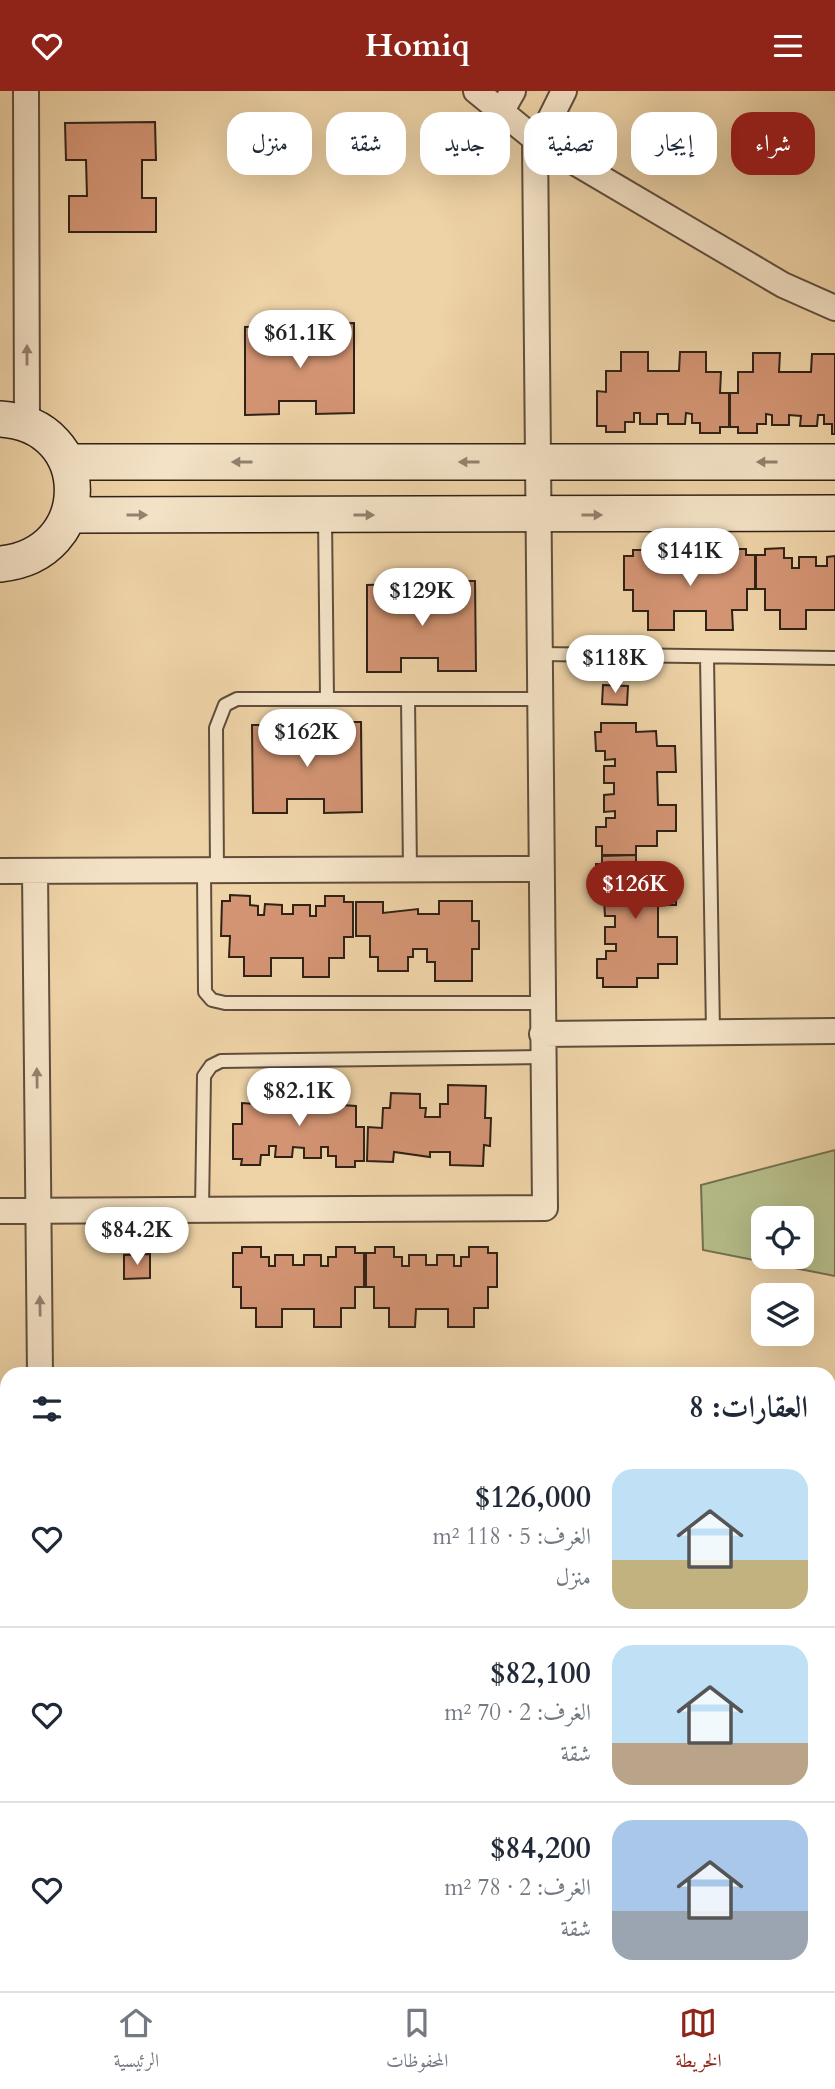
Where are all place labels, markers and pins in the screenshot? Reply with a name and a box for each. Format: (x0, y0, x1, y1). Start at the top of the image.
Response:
pin: $61.1K (243, 310, 357, 370)
pin: $141K (641, 529, 739, 588)
pin: $129K (373, 568, 471, 628)
pin: $118K (566, 635, 664, 695)
pin: $162K (258, 709, 356, 769)
pin: $126K (586, 861, 684, 921)
pin: $82.1K (242, 1069, 356, 1128)
pin: $84.2K (80, 1207, 194, 1267)

